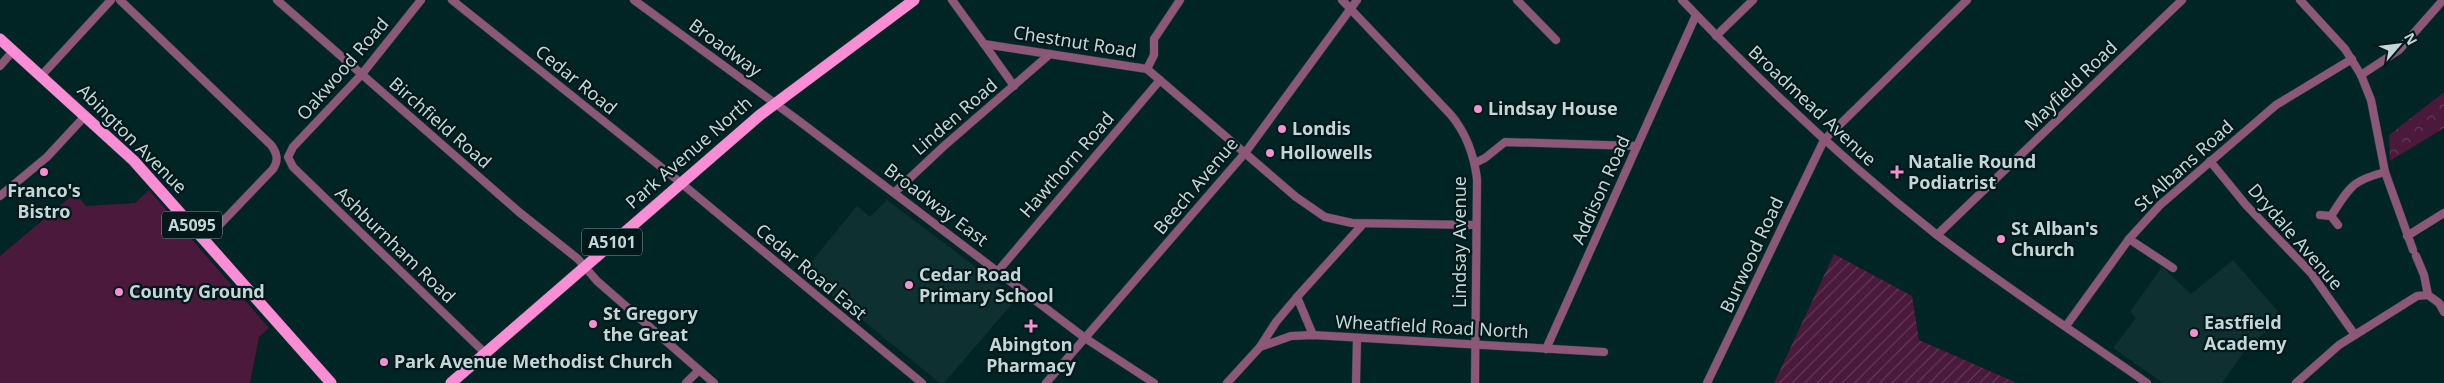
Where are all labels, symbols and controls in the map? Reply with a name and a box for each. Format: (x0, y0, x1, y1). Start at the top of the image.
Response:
street label: Oakwood Road (291, 12, 394, 125)
street label: Broadway (684, 13, 767, 82)
street label: Chestnut Road (1012, 19, 1138, 63)
north arrow (2374, 20, 2424, 70)
text: N (2400, 29, 2422, 48)
street label: Mayfield Road (2019, 35, 2122, 136)
street label: Cedar Road (531, 39, 622, 119)
street label: Broadmead Avenue (1743, 40, 1882, 171)
street label: Birchfield Road (385, 71, 497, 173)
street label: Linden Road (907, 73, 1002, 160)
street label: Abington Avenue (73, 78, 193, 198)
street label: Park Avenue North (620, 91, 757, 214)
place label: Lindsay House (1488, 96, 1618, 120)
marker: Lindsay House (1472, 103, 1484, 115)
street label: Hawthorn Road (1014, 106, 1119, 222)
street label: St Albans Road (2128, 114, 2238, 216)
place label: Londis (1292, 116, 1351, 140)
marker: Londis (1276, 123, 1288, 135)
street label: Addison Road (1565, 131, 1635, 248)
street label: Beech Avenue (1148, 132, 1243, 239)
place label: Hollowells (1280, 140, 1373, 164)
marker: Hollowells (1264, 147, 1276, 159)
place label: Natalie Round Podiatrist (1908, 149, 2036, 194)
street label: Broadway East (880, 157, 994, 251)
marker: Natalie Round Podiatrist (1890, 165, 1904, 179)
marker: Franco's Bistro (38, 166, 50, 178)
street label: Lindsay Avenue (1447, 176, 1471, 308)
place label: Franco's Bistro (7, 178, 81, 223)
street label: Drydale Avenue (2243, 178, 2349, 295)
street label: Ashburnham Road (331, 181, 461, 308)
street label: Burwood Road (1714, 193, 1788, 316)
road number: A5095 (162, 212, 222, 238)
place label: St Alban's Church (2011, 216, 2098, 261)
street label: Cedar Road East (751, 218, 873, 325)
road number: A5101 (582, 228, 642, 256)
marker: St Alban's Church (1995, 233, 2007, 245)
place label: Cedar Road Primary School (919, 262, 1054, 307)
place label: County Ground (129, 279, 265, 303)
marker: Cedar Road Primary School (903, 279, 915, 291)
marker: County Ground (113, 286, 125, 298)
place label: St Gregory the Great (603, 301, 699, 346)
street label: Wheatfield Road North (1335, 309, 1529, 343)
place label: Eastfield Academy (2204, 310, 2287, 355)
marker: St Gregory the Great (587, 318, 599, 330)
marker: Abington Pharmacy (1025, 320, 1037, 332)
marker: Eastfield Academy (2188, 327, 2200, 339)
place label: Abington Pharmacy (986, 332, 1077, 377)
place label: Park Avenue Methodist Church (394, 349, 673, 373)
marker: Park Avenue Methodist Church (378, 356, 390, 368)

